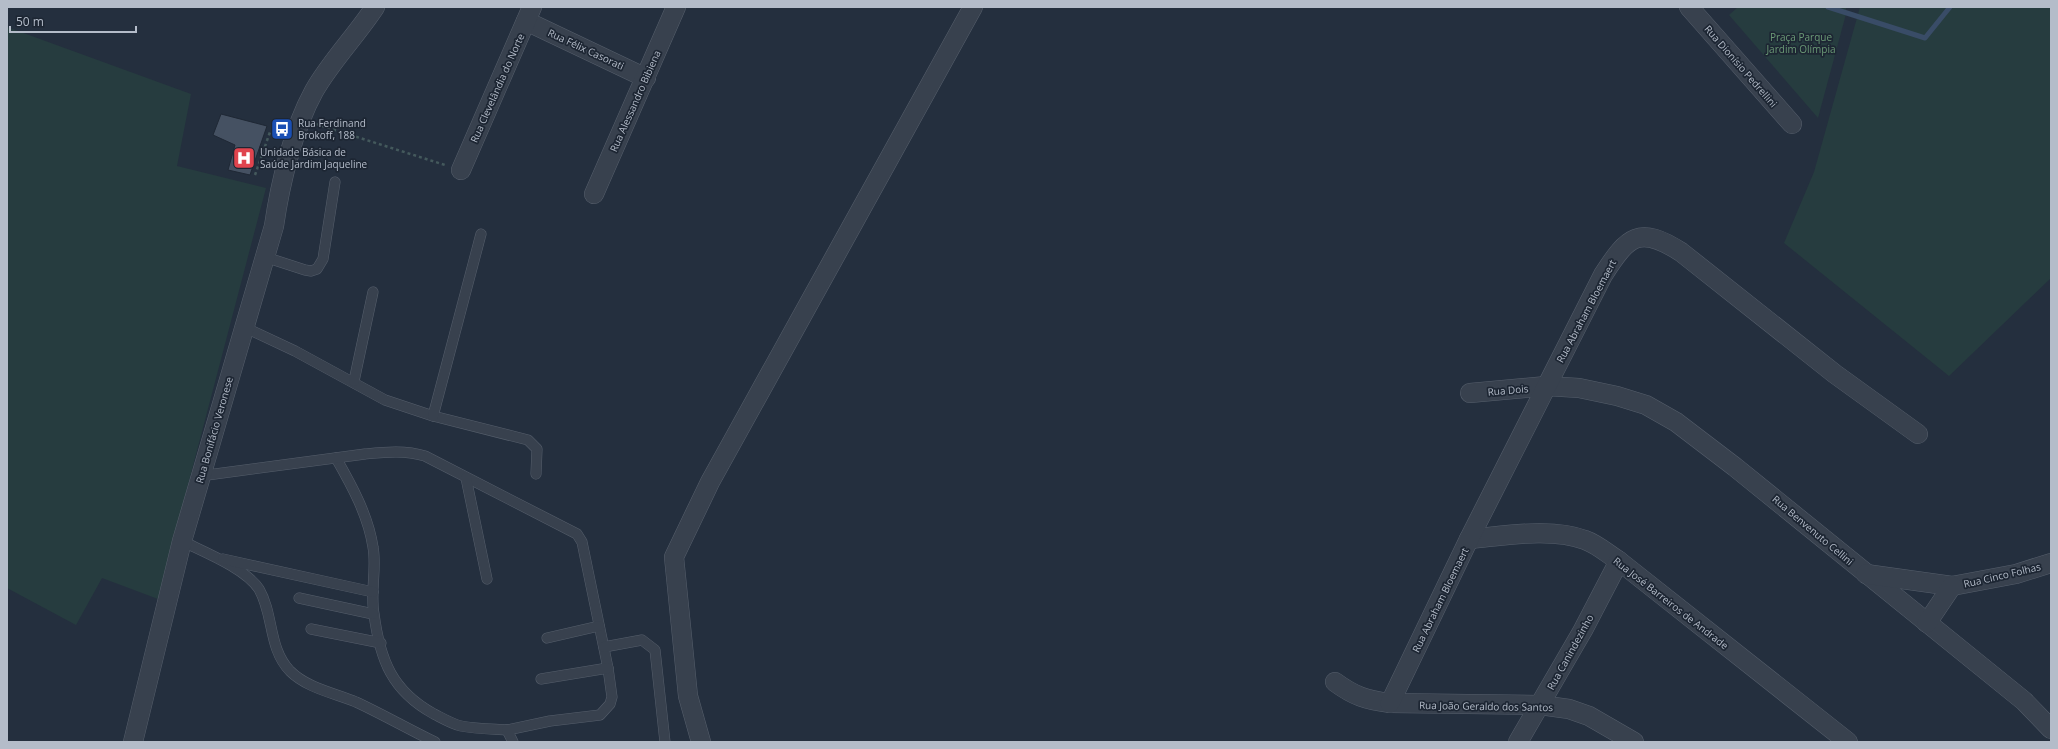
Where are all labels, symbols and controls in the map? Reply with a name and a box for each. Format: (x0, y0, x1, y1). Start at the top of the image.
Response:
scale bar (10, 8, 136, 34)
text: 50 m (16, 13, 44, 30)
street label: Rua Dionísio Pedrellini (1701, 22, 1781, 110)
street label: Rua Félix Casorati (546, 25, 626, 73)
park label: Praça Parque Jardim Olímpia (1765, 30, 1836, 56)
street label: Rua Clevelândia do Norte (467, 31, 528, 145)
street label: Rua Alessandro Bibiena (606, 48, 664, 154)
bus stop icon: Rua Ferdinand Brokoff, 188 (269, 116, 295, 142)
place label: Rua Ferdinand Brokoff, 188 (298, 116, 366, 142)
hospital icon: Unidade Básica de Saúde Jardim Jaqueline (231, 145, 257, 171)
place label: Unidade Básica de Saúde Jardim Jaqueline (260, 145, 368, 171)
street label: Rua Abraham Bloemaert (1553, 257, 1619, 365)
street label: Rua Bonifácio Veronese (192, 375, 236, 485)
street label: Rua Dois (1487, 381, 1529, 399)
street label: Rua Benvenuto Cellini (1769, 492, 1857, 568)
street label: Rua Abraham Bloemaert (1409, 545, 1472, 655)
street label: Rua José Barreiros de Andrade (1611, 554, 1732, 653)
street label: Rua Cinco Folhas (1962, 559, 2042, 591)
street label: Rua Canindezinho (1543, 612, 1597, 692)
street label: Rua João Geraldo dos Santos (1419, 698, 1553, 714)

